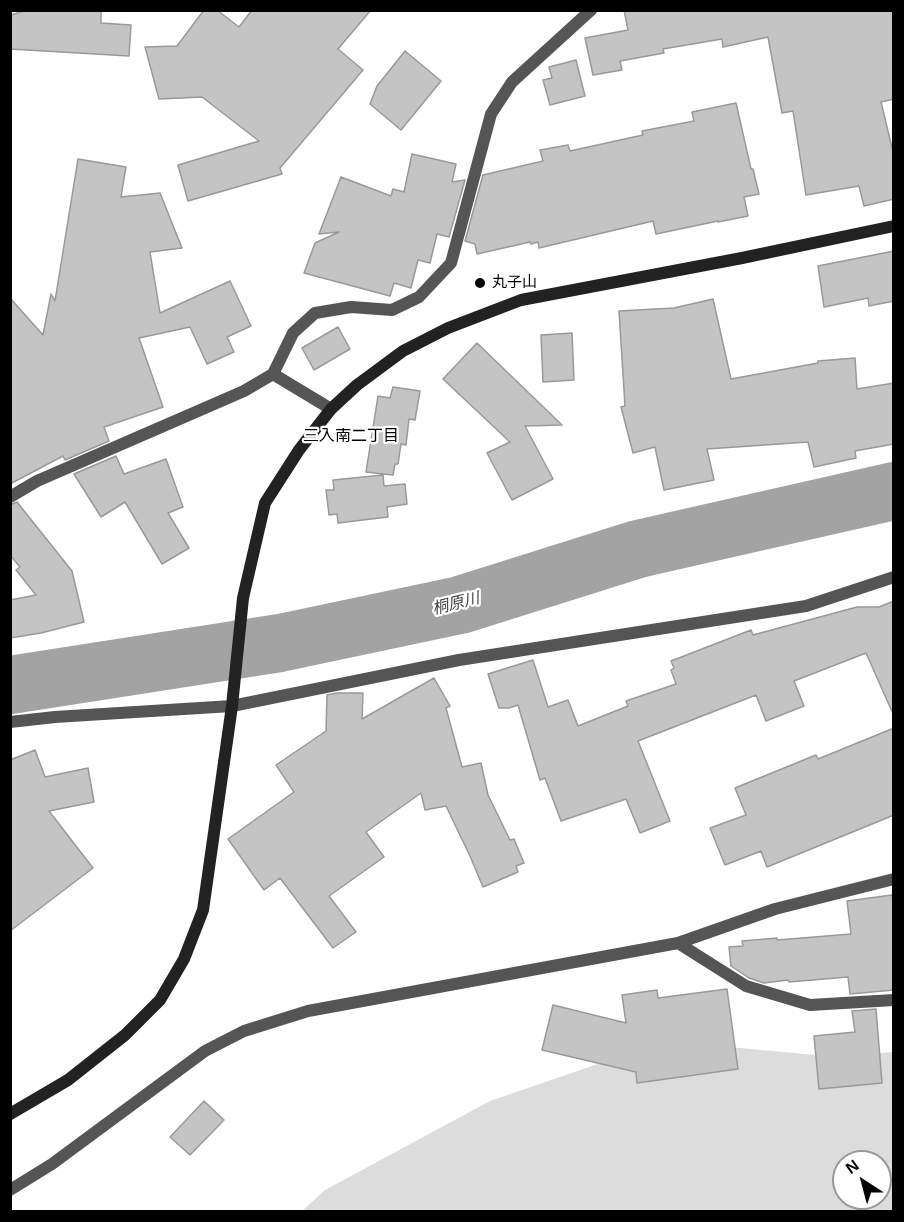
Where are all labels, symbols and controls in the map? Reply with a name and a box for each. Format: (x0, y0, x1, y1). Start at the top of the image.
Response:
place label: 丸子山 (492, 274, 537, 292)
marker: 丸子山 (473, 276, 487, 290)
district label: 三入南二丁目 (303, 427, 399, 447)
water label: 桐原川 (430, 589, 482, 619)
north arrow (832, 1150, 892, 1210)
text: N (843, 1156, 862, 1177)

